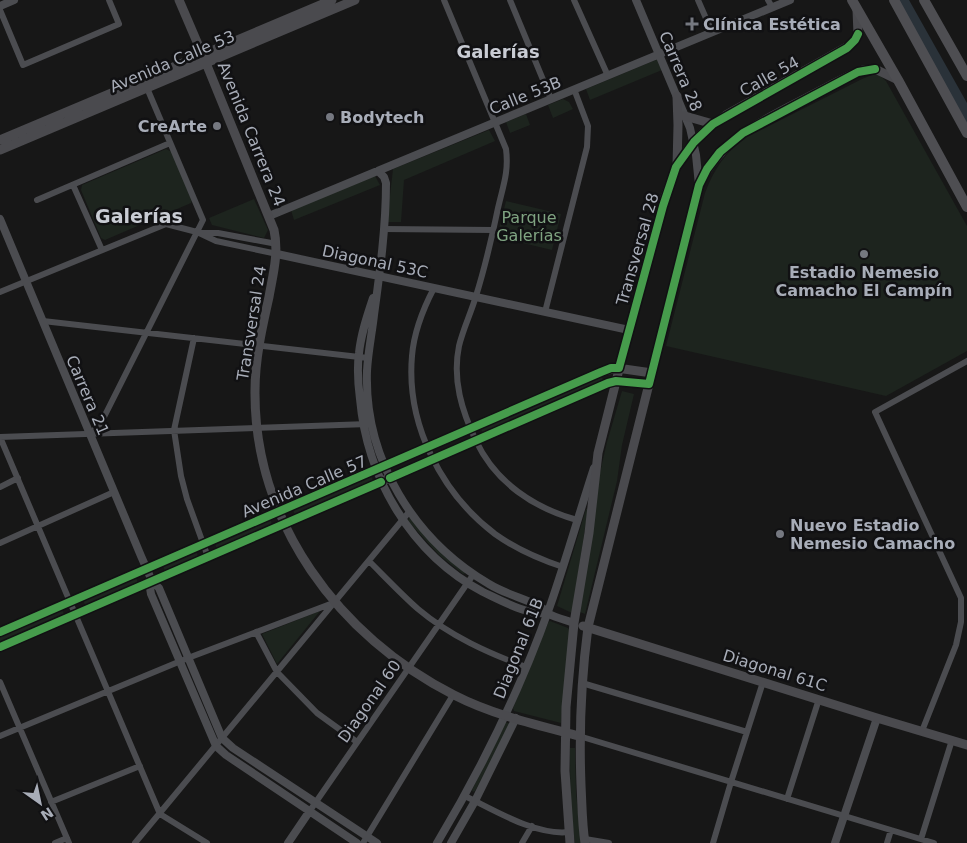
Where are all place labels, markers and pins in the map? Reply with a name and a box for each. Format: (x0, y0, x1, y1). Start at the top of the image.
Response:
place label: Clínica Estética (703, 15, 841, 34)
marker: Clínica Estética (685, 17, 699, 31)
place label: Bodytech (340, 108, 424, 127)
marker: Bodytech (324, 111, 336, 123)
place label: CreArte (138, 117, 207, 136)
marker: CreArte (211, 120, 223, 132)
marker: Estadio Nemesio Camacho El Campín (858, 248, 870, 260)
place label: Estadio Nemesio Camacho El Campín (776, 263, 952, 300)
place label: Nuevo Estadio Nemesio Camacho (790, 516, 955, 553)
marker: Nuevo Estadio Nemesio Camacho (774, 528, 786, 540)

